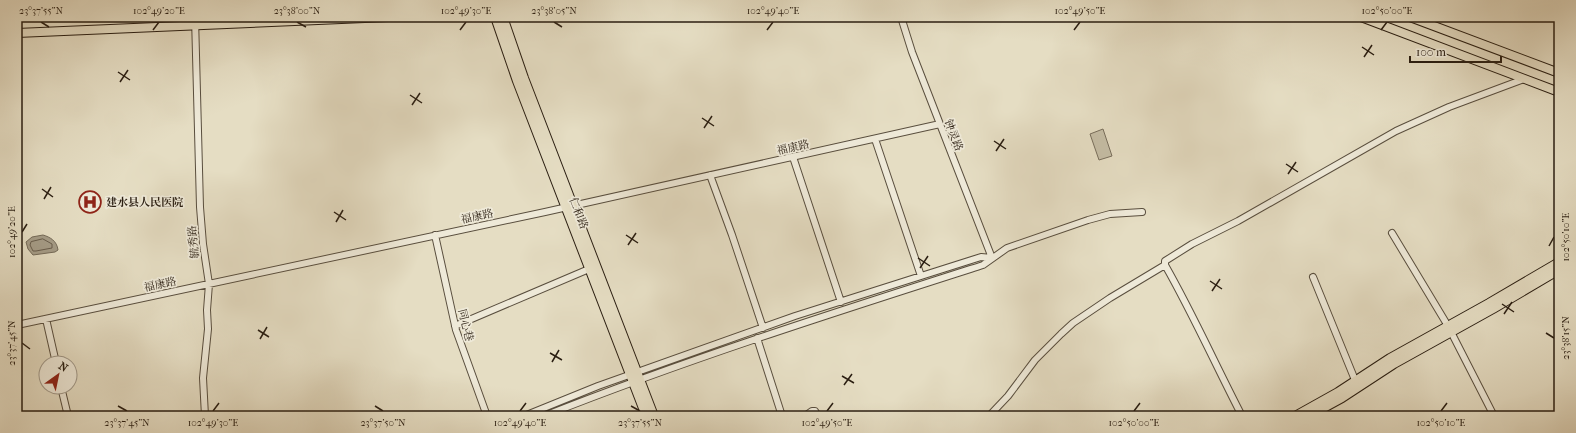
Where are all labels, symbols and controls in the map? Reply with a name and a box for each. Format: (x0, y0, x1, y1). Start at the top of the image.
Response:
text: 23°37'55"N (19, 5, 63, 17)
text: 102°49'20"E (133, 5, 185, 17)
text: 23°38'00"N (274, 5, 321, 17)
text: 102°49'30"E (441, 5, 491, 17)
text: 23°38'05"N (531, 5, 577, 17)
text: 102°49'40"E (747, 5, 799, 17)
text: 102°49'50"E (1055, 5, 1105, 17)
text: 102°50'00"E (1362, 5, 1412, 17)
scale bar (1410, 38, 1501, 64)
text: 100 m (1416, 45, 1446, 59)
street label: 钟灵路 (942, 117, 966, 153)
street label: 福康路 (776, 137, 811, 158)
hospital icon: 建水县人民医院 (77, 189, 103, 215)
street label: 仁和路 (567, 195, 591, 231)
place label: 建水县人民医院 (106, 196, 184, 209)
text: 102°49'20"E (6, 206, 18, 258)
street label: 福康路 (460, 207, 495, 226)
text: 102°50'10"E (1560, 213, 1572, 261)
street label: 毓秀路 (185, 225, 202, 259)
street label: 福康路 (143, 275, 178, 294)
street label: 同心巷 (455, 308, 476, 343)
text: 23°38'15"N (1560, 316, 1572, 360)
text: 23°37'45"N (6, 320, 18, 366)
north arrow (38, 355, 78, 395)
text: N (56, 359, 71, 375)
text: 23°37'45"N (104, 417, 150, 429)
text: 102°49'30"E (188, 417, 238, 429)
text: 23°37'50"N (360, 417, 406, 429)
text: 102°49'40"E (494, 417, 546, 429)
text: 23°37'55"N (618, 417, 662, 429)
text: 102°49'50"E (802, 417, 852, 429)
text: 102°50'00"E (1109, 417, 1159, 429)
text: 102°50'10"E (1417, 417, 1465, 429)

